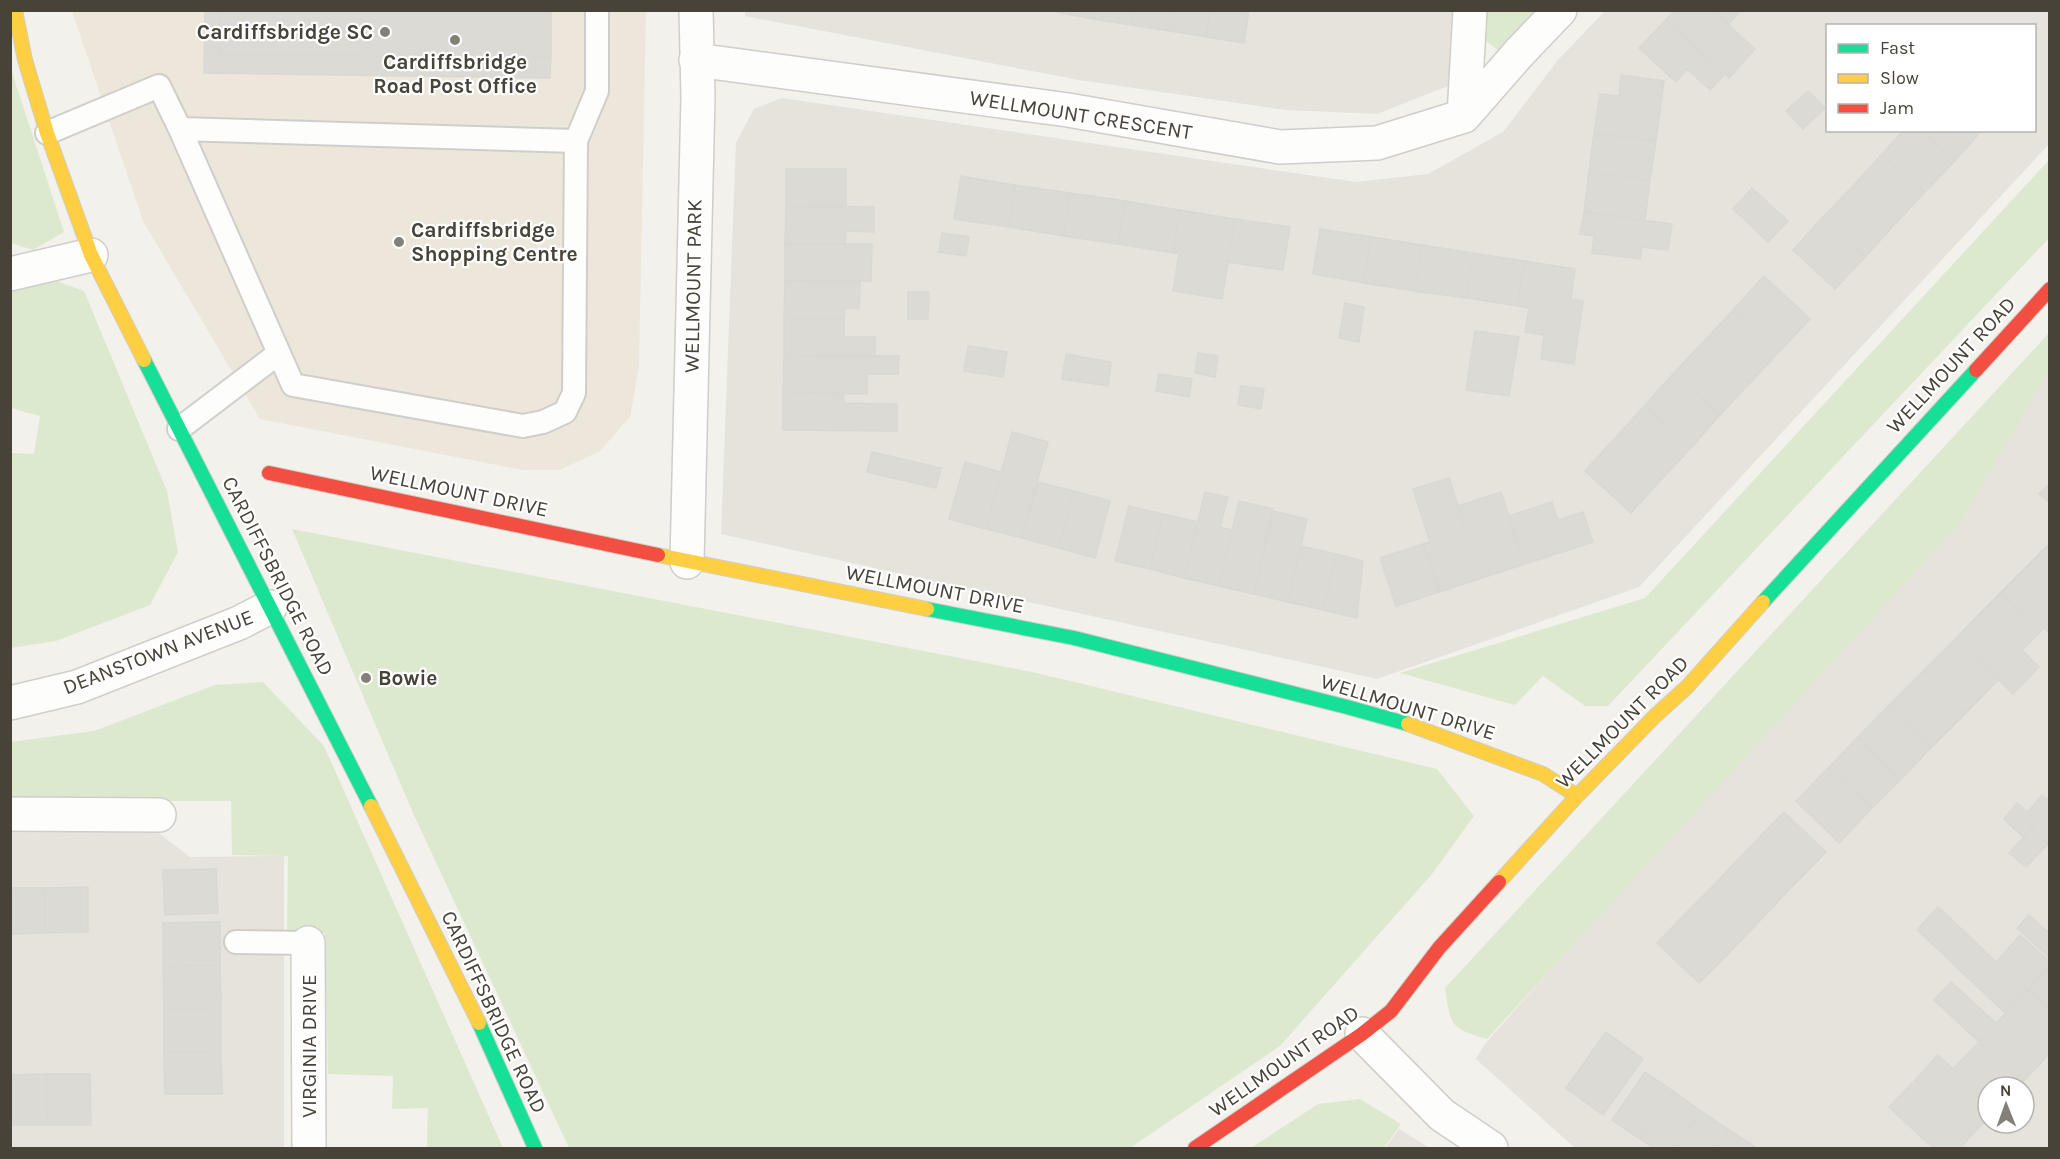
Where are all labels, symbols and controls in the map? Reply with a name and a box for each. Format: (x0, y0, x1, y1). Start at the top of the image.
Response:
place label: Cardiffsbridge SC (197, 20, 373, 44)
legend (1826, 24, 2036, 132)
marker: Cardiffsbridge SC (378, 25, 392, 39)
marker: Cardiffsbridge Road Post Office (448, 33, 462, 47)
text: Fast (1880, 37, 1915, 59)
place label: Cardiffsbridge Road Post Office (373, 50, 537, 98)
text: Slow (1880, 67, 1919, 89)
street label: WELLMOUNT CRESCENT (968, 86, 1194, 145)
text: Jam (1880, 97, 1914, 119)
street label: WELLMOUNT PARK (679, 199, 707, 373)
place label: Cardiffsbridge Shopping Centre (411, 218, 578, 266)
marker: Cardiffsbridge Shopping Centre (392, 235, 406, 249)
street label: WELLMOUNT ROAD (1882, 292, 2020, 438)
street label: WELLMOUNT DRIVE (368, 460, 550, 522)
street label: CARDIFFSBRIDGE ROAD (217, 472, 339, 680)
street label: WELLMOUNT DRIVE (844, 560, 1026, 618)
street label: DEANSTOWN AVENUE (59, 605, 257, 699)
street label: WELLMOUNT ROAD (1551, 651, 1693, 793)
place label: Bowie (378, 666, 437, 690)
street label: WELLMOUNT DRIVE (1318, 669, 1498, 745)
marker: Bowie (359, 671, 373, 685)
street label: CARDIFFSBRIDGE ROAD (437, 907, 551, 1117)
street label: VIRGINIA DRIVE (297, 974, 321, 1118)
street label: WELLMOUNT ROAD (1204, 1000, 1364, 1122)
north arrow (1976, 1075, 2036, 1135)
text: N (2000, 1081, 2012, 1100)

